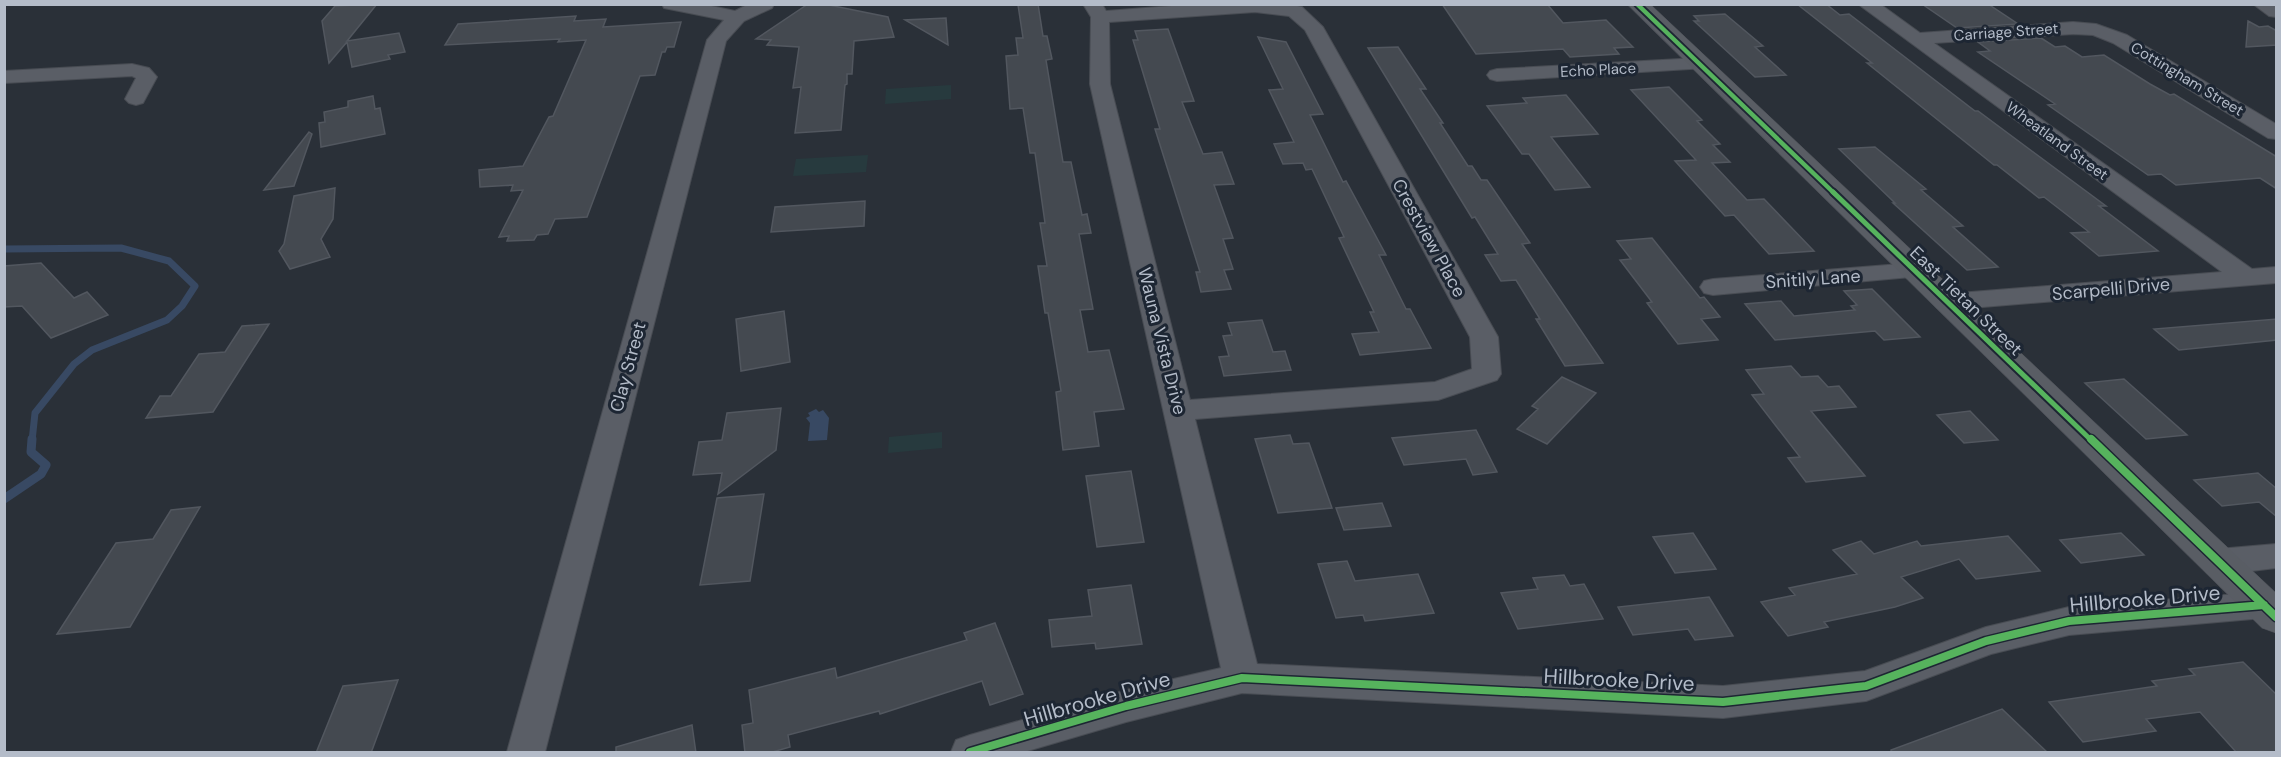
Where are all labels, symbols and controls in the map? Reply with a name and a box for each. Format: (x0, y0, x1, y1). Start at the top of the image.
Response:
street label: Carriage Street (1953, 18, 2059, 46)
street label: Cottingham Street (2127, 37, 2247, 121)
street label: Echo Place (1560, 58, 1636, 82)
street label: Wheatland Street (2002, 97, 2112, 185)
street label: Crestview Place (1386, 174, 1472, 302)
street label: East Tietan Street (1905, 241, 2027, 361)
street label: Snitily Lane (1765, 264, 1861, 294)
street label: Wauna Vista Drive (1132, 265, 1192, 417)
street label: Scarpelli Drive (2051, 272, 2171, 306)
street label: Clay Street (604, 319, 652, 415)
street label: Hillbrooke Drive (2068, 578, 2222, 620)
street label: Hillbrooke Drive (1543, 662, 1695, 698)
street label: Hillbrooke Drive (1020, 665, 1174, 733)

